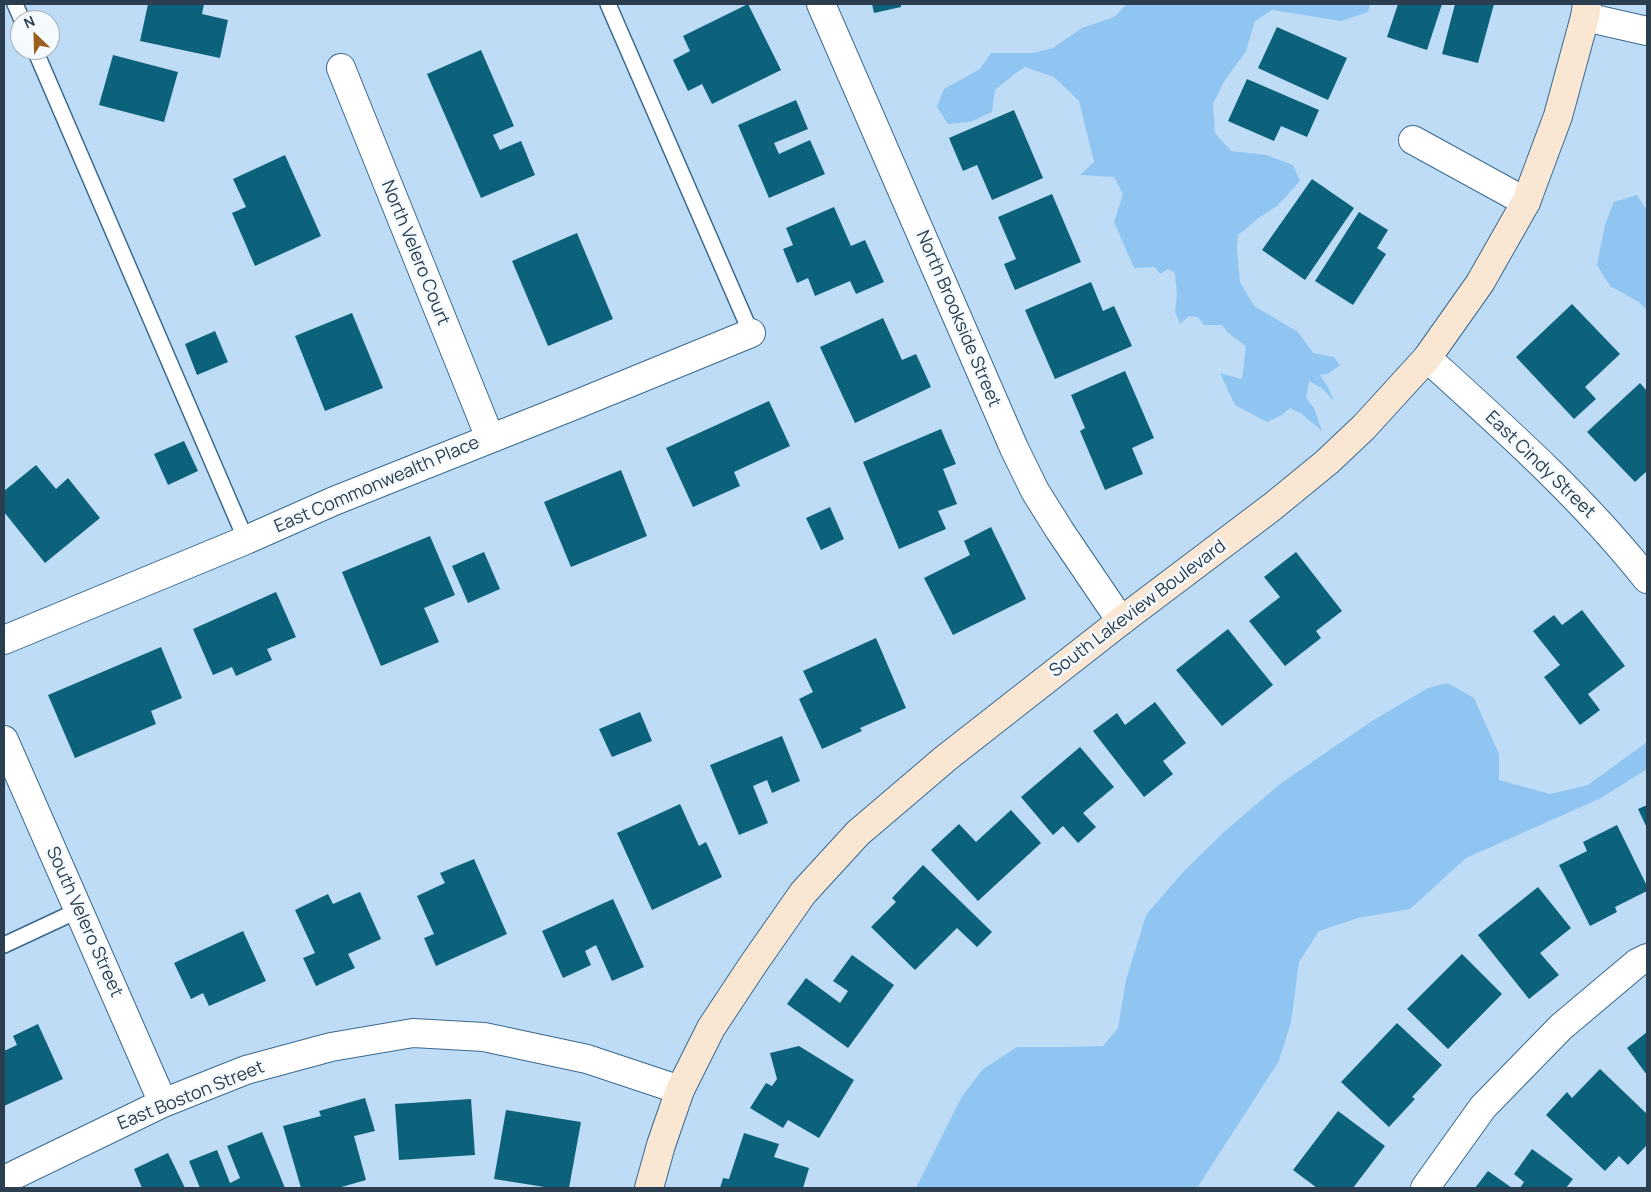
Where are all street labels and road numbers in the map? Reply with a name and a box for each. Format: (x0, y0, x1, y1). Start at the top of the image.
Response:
street label: North Velero Court (376, 177, 454, 329)
street label: North Brookside Street (911, 227, 1005, 411)
street label: East Cindy Street (1480, 407, 1600, 523)
street label: East Commonwealth Place (271, 432, 483, 538)
street label: South Lakeview Boulevard (1046, 536, 1230, 682)
street label: South Velero Street (41, 843, 127, 1001)
street label: East Boston Street (115, 1057, 267, 1135)

